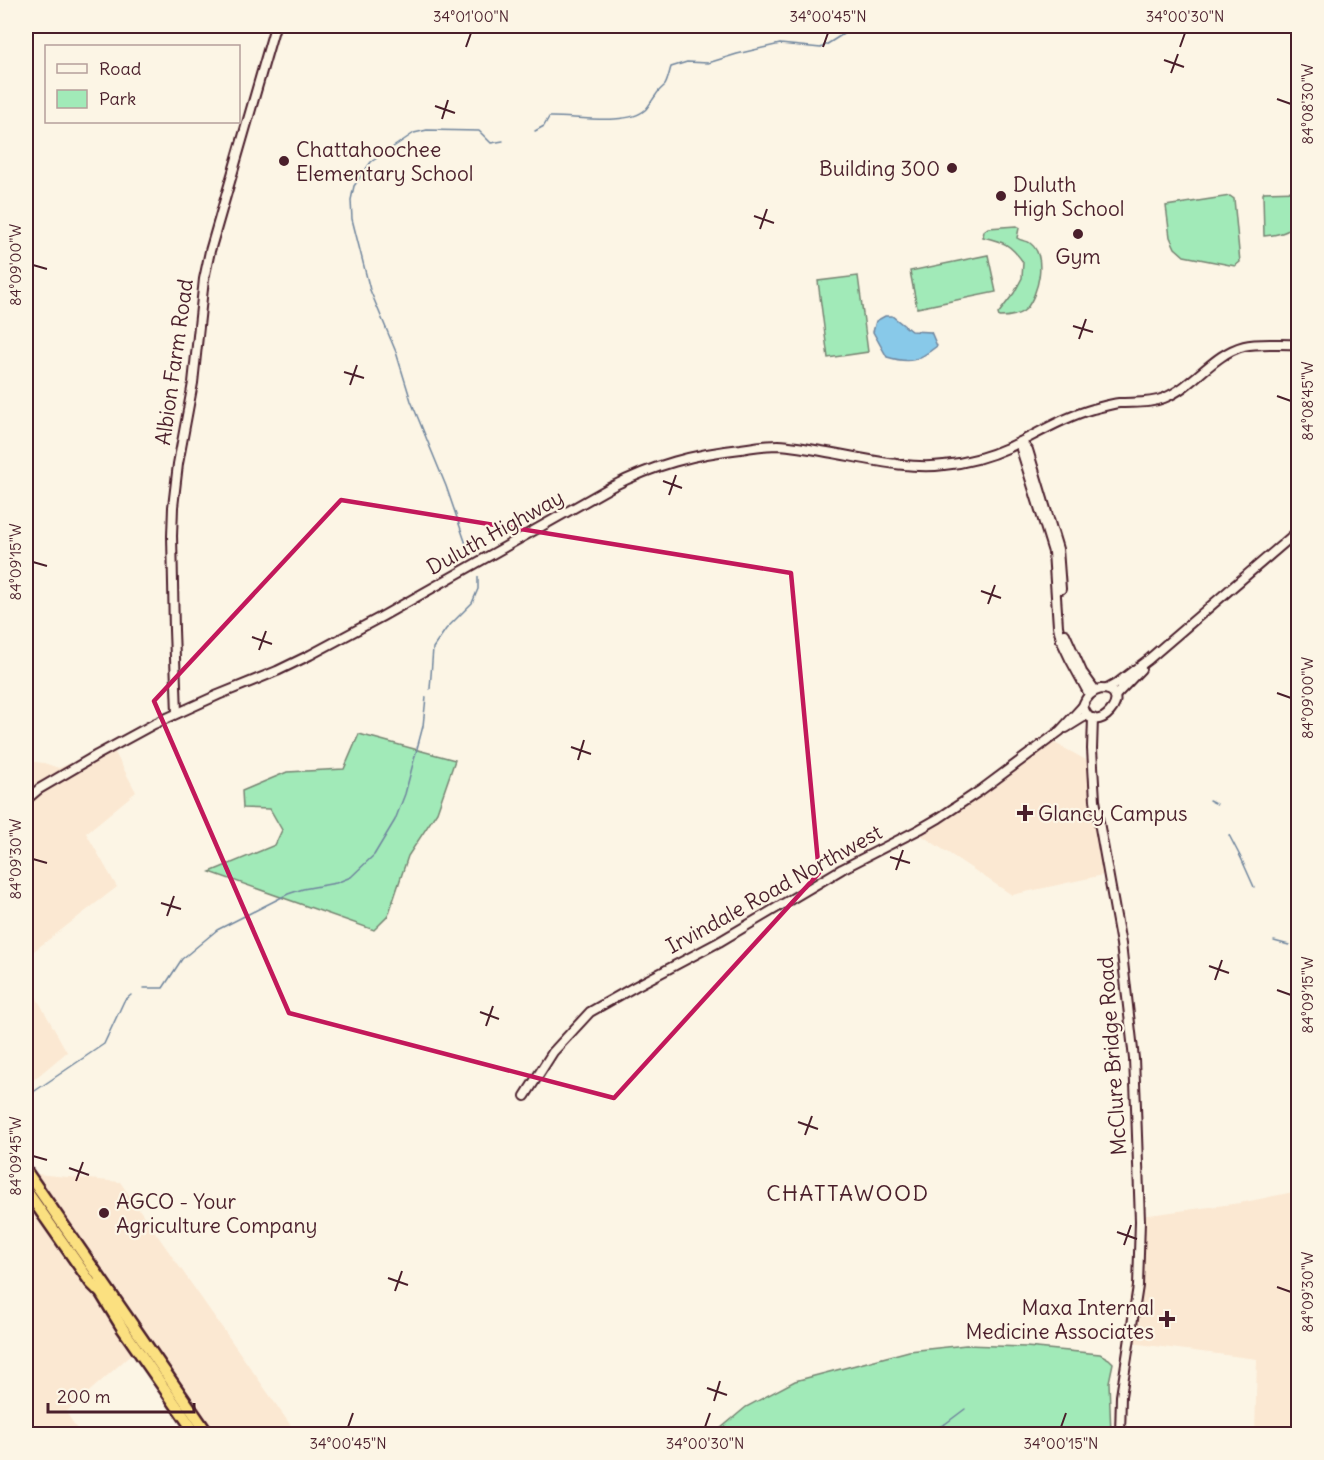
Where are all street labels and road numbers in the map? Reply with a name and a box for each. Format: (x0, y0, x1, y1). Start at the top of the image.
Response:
street label: Albion Farm Road (149, 277, 199, 447)
street label: Duluth Highway (422, 483, 568, 581)
street label: Irvindale Road Northwest (661, 818, 887, 960)
street label: McClure Bridge Road (1092, 956, 1132, 1156)

